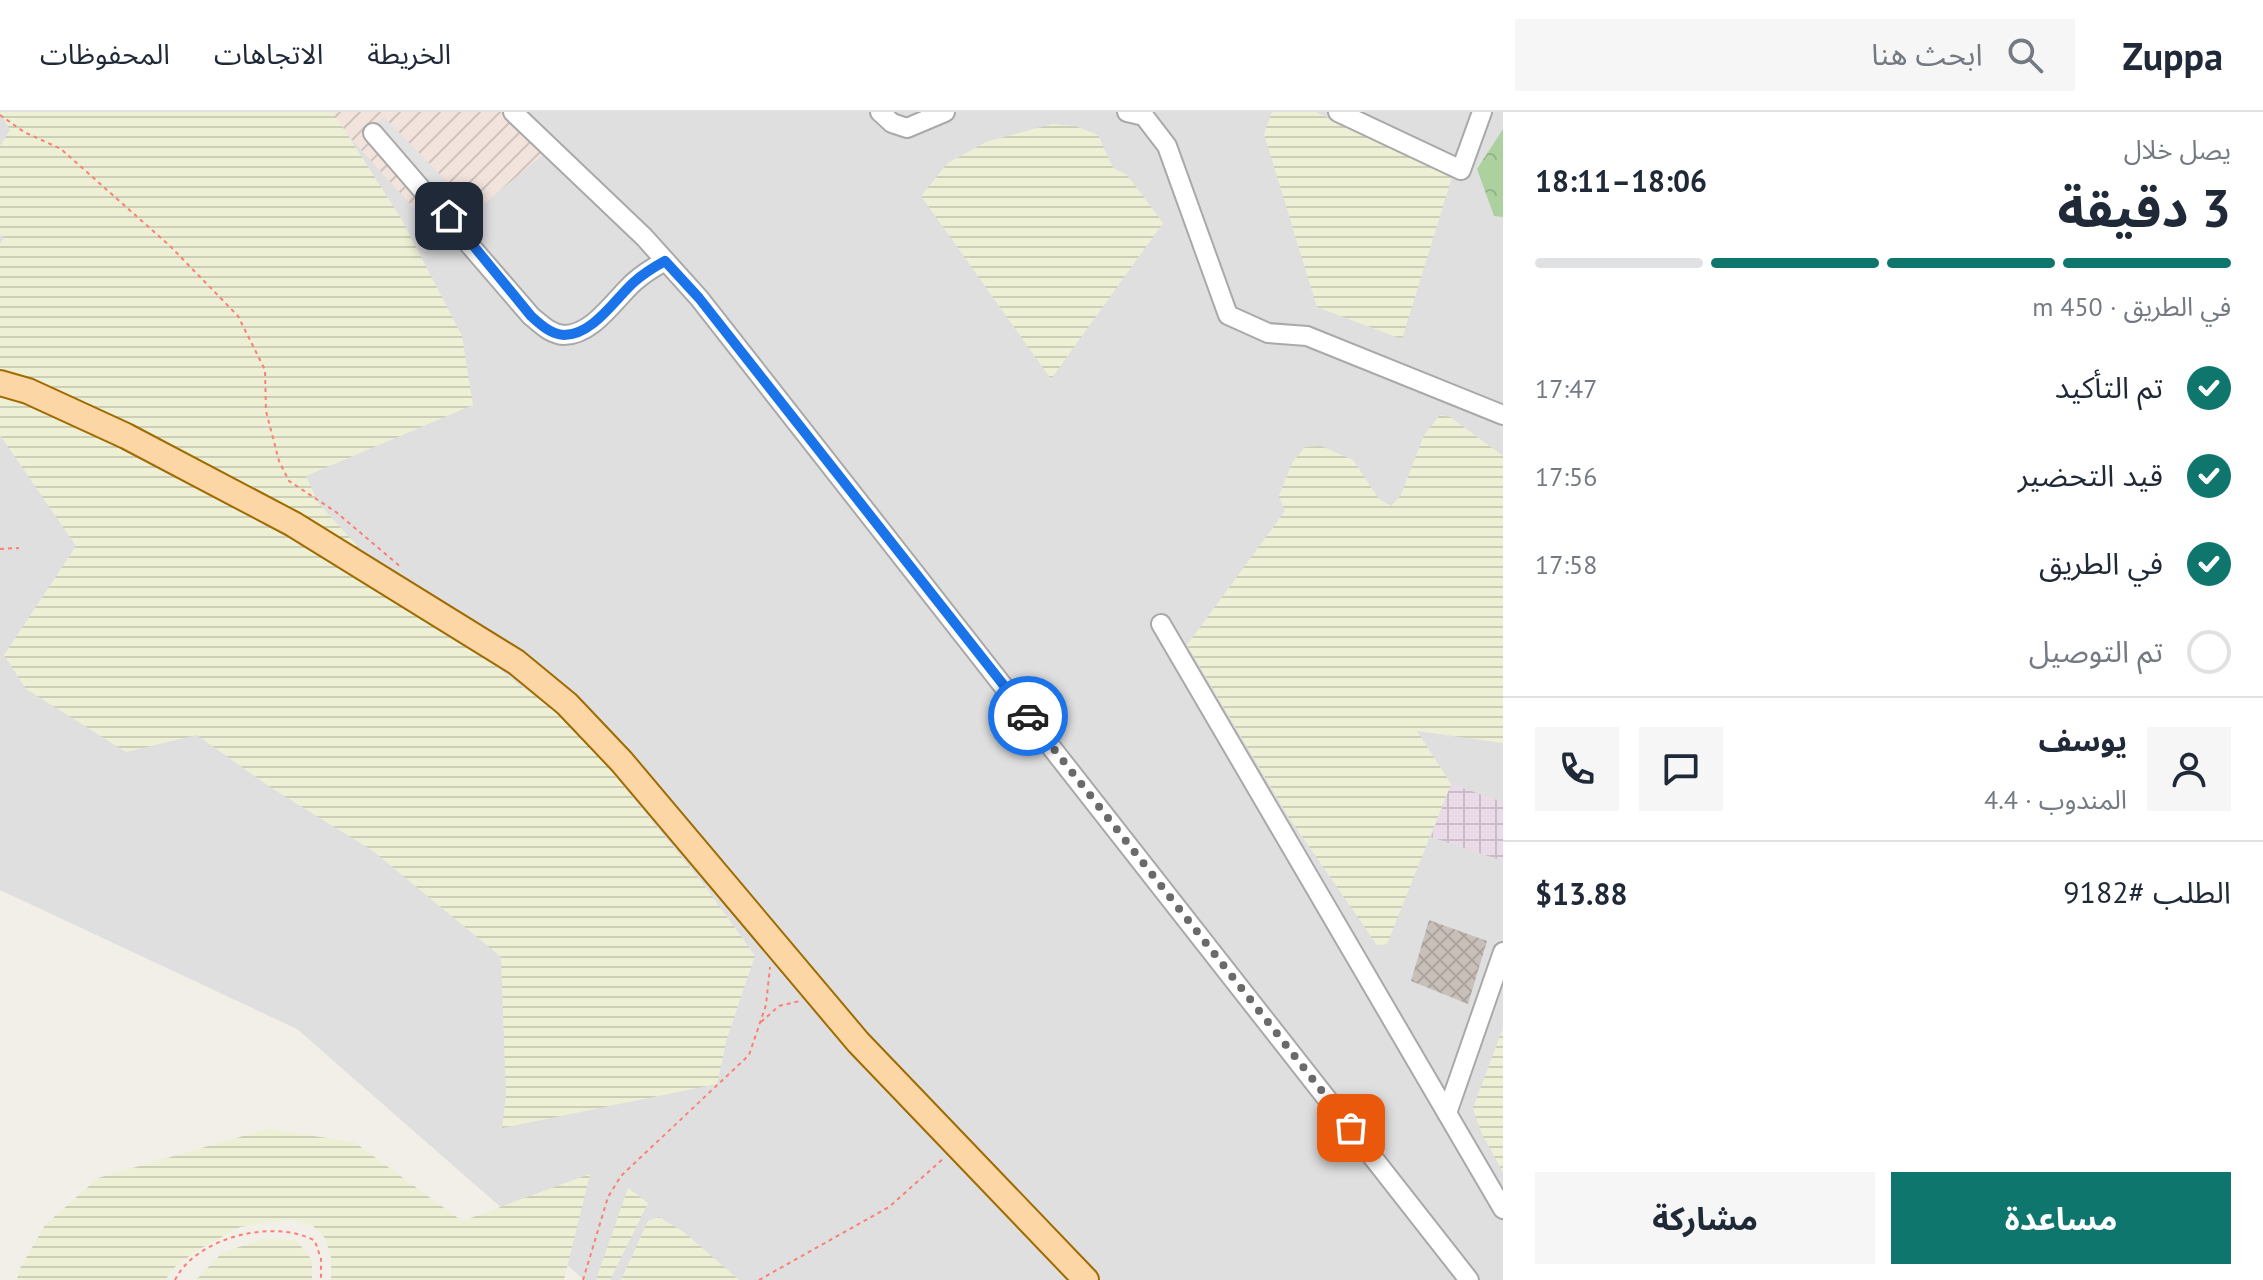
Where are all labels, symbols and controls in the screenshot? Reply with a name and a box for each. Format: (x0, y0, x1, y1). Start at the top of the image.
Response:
search box (1515, 19, 2075, 91)
text: Zuppa (2123, 31, 2223, 80)
icon: search (2003, 33, 2047, 77)
text: ابحث هنا (1871, 34, 1983, 73)
text: المحفوظات (40, 35, 170, 72)
text: الاتجاهات (214, 35, 323, 72)
text: الخريطة (367, 35, 451, 72)
text: يصل خلال (2124, 133, 2231, 166)
text: 18:06–18:11 (1535, 161, 1707, 200)
text: 3 دقيقة (2058, 174, 2231, 241)
pin (415, 182, 483, 250)
icon: home (427, 194, 471, 238)
text: في الطريق · 450 m (2032, 290, 2231, 323)
icon: check (2187, 366, 2231, 410)
text: تم التأكيد (2055, 367, 2163, 406)
text: 17:47 (1535, 372, 1597, 405)
icon: check (2187, 454, 2231, 498)
text: قيد التحضير (2018, 455, 2163, 494)
text: 17:56 (1535, 460, 1597, 493)
icon: check (2187, 542, 2231, 586)
text: في الطريق (2039, 543, 2163, 582)
text: 17:58 (1535, 548, 1597, 581)
text: تم التوصيل (2029, 631, 2163, 670)
courier (988, 676, 1068, 756)
icon: car (1006, 694, 1050, 738)
text: يوسف (2039, 720, 2127, 759)
button: phone (1535, 727, 1619, 811)
button: chat (1639, 727, 1723, 811)
button: person (2147, 727, 2231, 811)
text: المندوب · 4.4 (1984, 783, 2127, 816)
text: الطلب #9182 (2063, 872, 2231, 911)
text: $13.88 (1535, 874, 1627, 913)
pin (1317, 1094, 1385, 1162)
icon: bag (1329, 1106, 1373, 1150)
button: مشاركة (1535, 1172, 1875, 1264)
button: مساعدة (1891, 1172, 2231, 1264)

